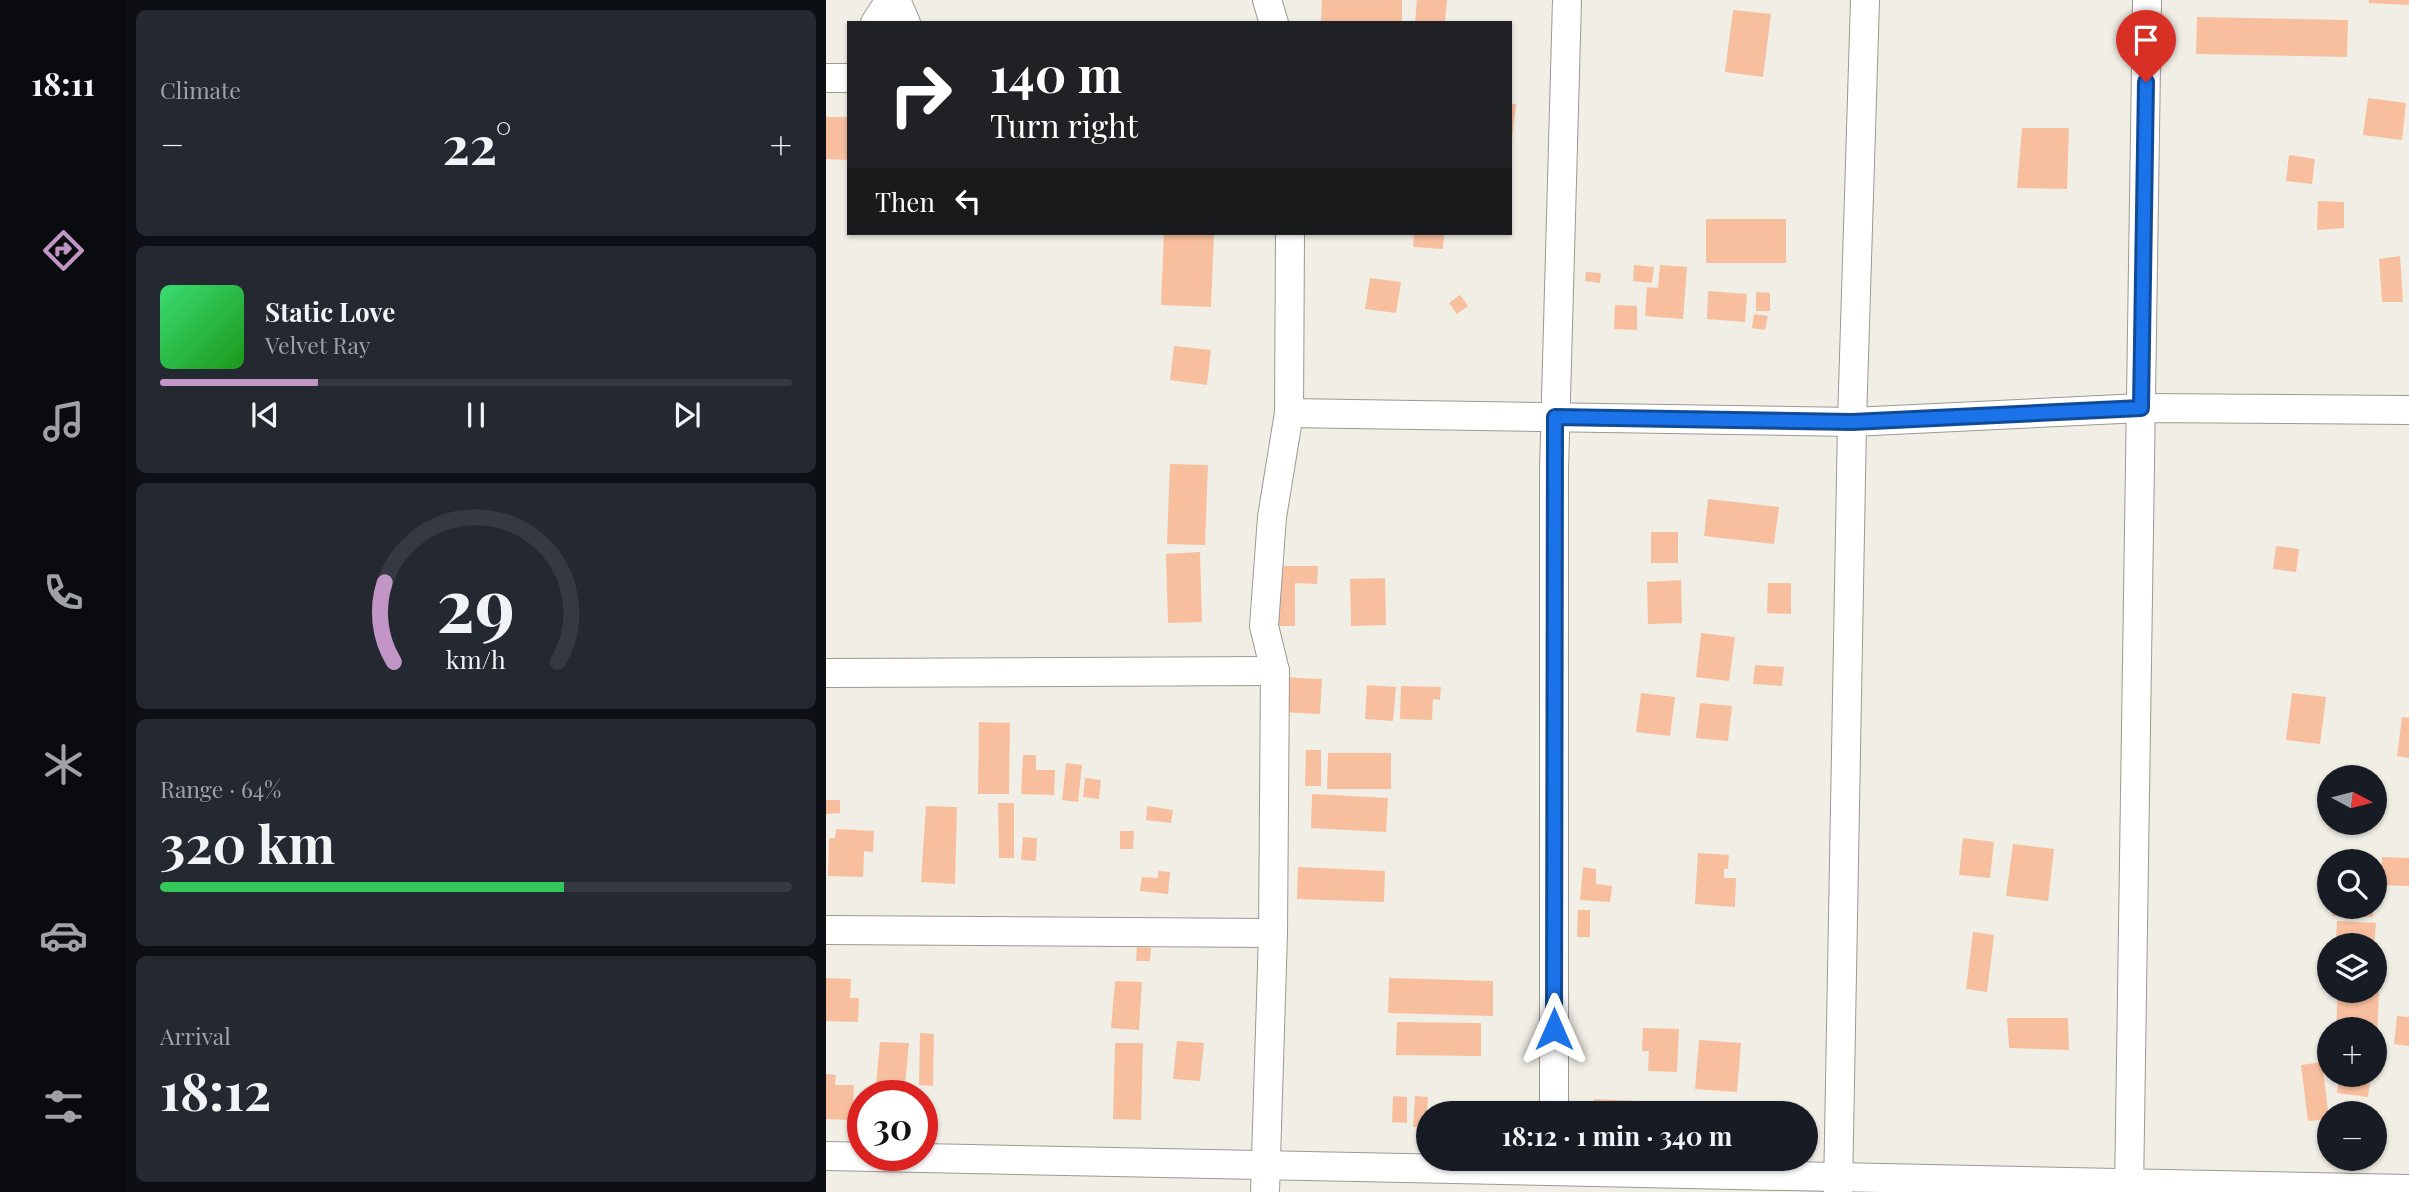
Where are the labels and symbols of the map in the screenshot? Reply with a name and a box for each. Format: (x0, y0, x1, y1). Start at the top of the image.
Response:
pin (2116, 10, 2176, 82)
north arrow (2317, 765, 2387, 835)
position arrow (1517, 992, 1591, 1066)
speed limit sign: 30 (847, 1080, 938, 1171)

